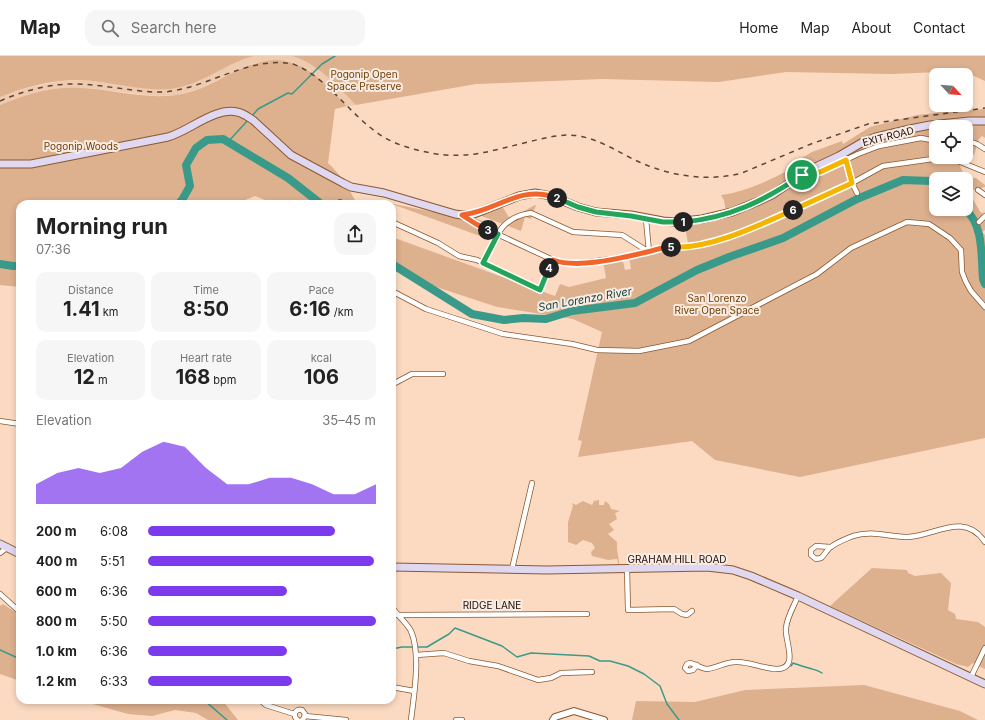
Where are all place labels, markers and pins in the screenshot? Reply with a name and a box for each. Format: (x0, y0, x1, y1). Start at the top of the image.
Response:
pin (785, 158, 819, 192)
pin: 2 (547, 188, 567, 208)
pin: 6 (783, 200, 803, 220)
pin: 1 (673, 212, 693, 232)
pin: 3 (478, 220, 498, 240)
pin: 5 (661, 237, 681, 257)
pin: 4 (539, 258, 559, 278)

